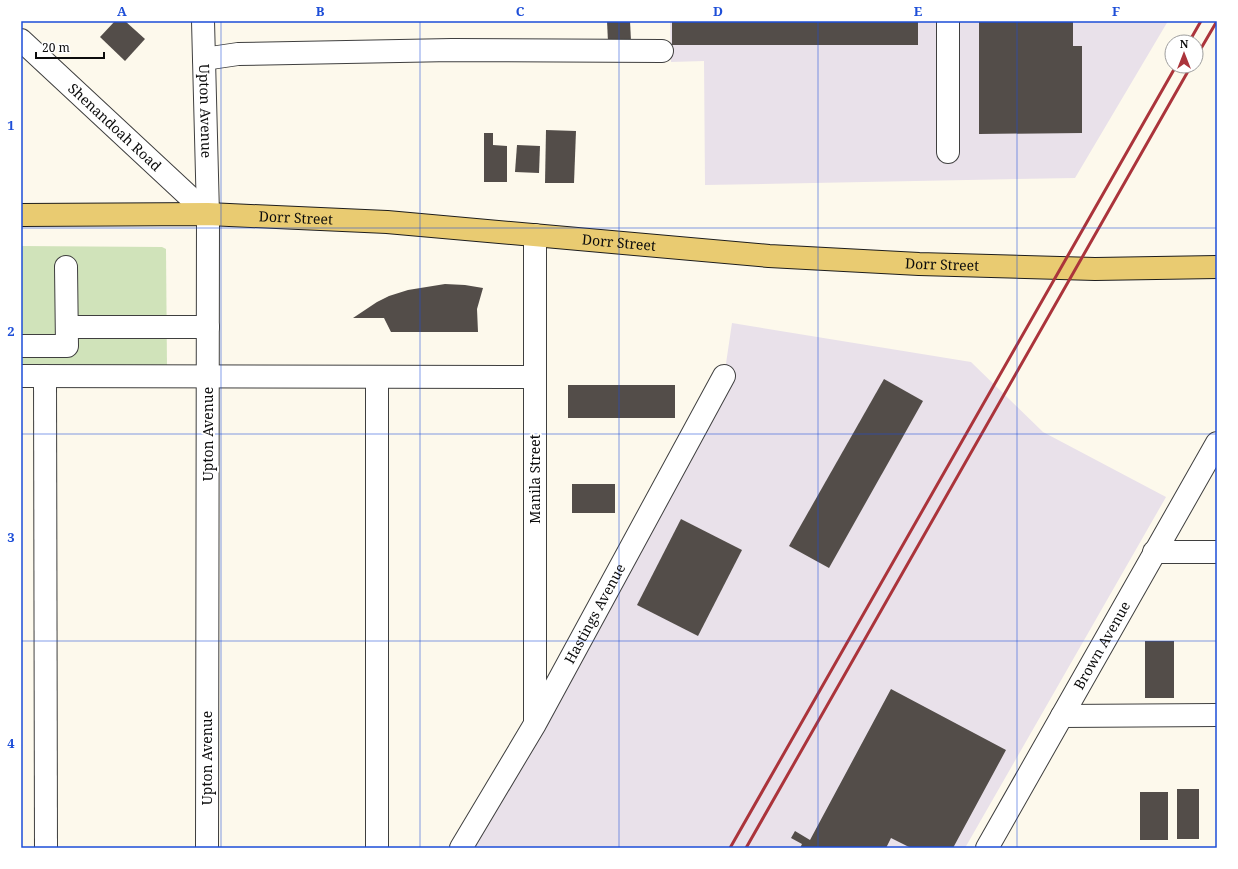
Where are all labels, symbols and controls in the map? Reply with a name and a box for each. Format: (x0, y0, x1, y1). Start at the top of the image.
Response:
text: A (117, 2, 127, 20)
text: B (316, 2, 325, 20)
text: C (516, 2, 525, 20)
text: D (713, 2, 723, 20)
text: E (914, 2, 923, 20)
text: F (1112, 2, 1120, 20)
scale bar (36, 34, 104, 60)
north arrow (1164, 34, 1204, 74)
text: N (1180, 36, 1189, 51)
text: 20 m (42, 39, 70, 56)
street label: Upton Avenue (195, 64, 217, 158)
street label: Shenandoah Road (64, 79, 166, 175)
text: 1 (7, 116, 15, 134)
street label: Dorr Street (258, 206, 333, 229)
street label: Dorr Street (581, 229, 657, 255)
street label: Dorr Street (905, 253, 980, 275)
text: 2 (7, 322, 15, 340)
street label: Upton Avenue (198, 387, 217, 481)
street label: Manila Street (525, 434, 544, 524)
text: 3 (7, 528, 15, 546)
street label: Hastings Avenue (560, 560, 629, 667)
street label: Brown Avenue (1069, 598, 1134, 693)
street label: Upton Avenue (197, 711, 216, 805)
text: 4 (7, 734, 15, 752)

